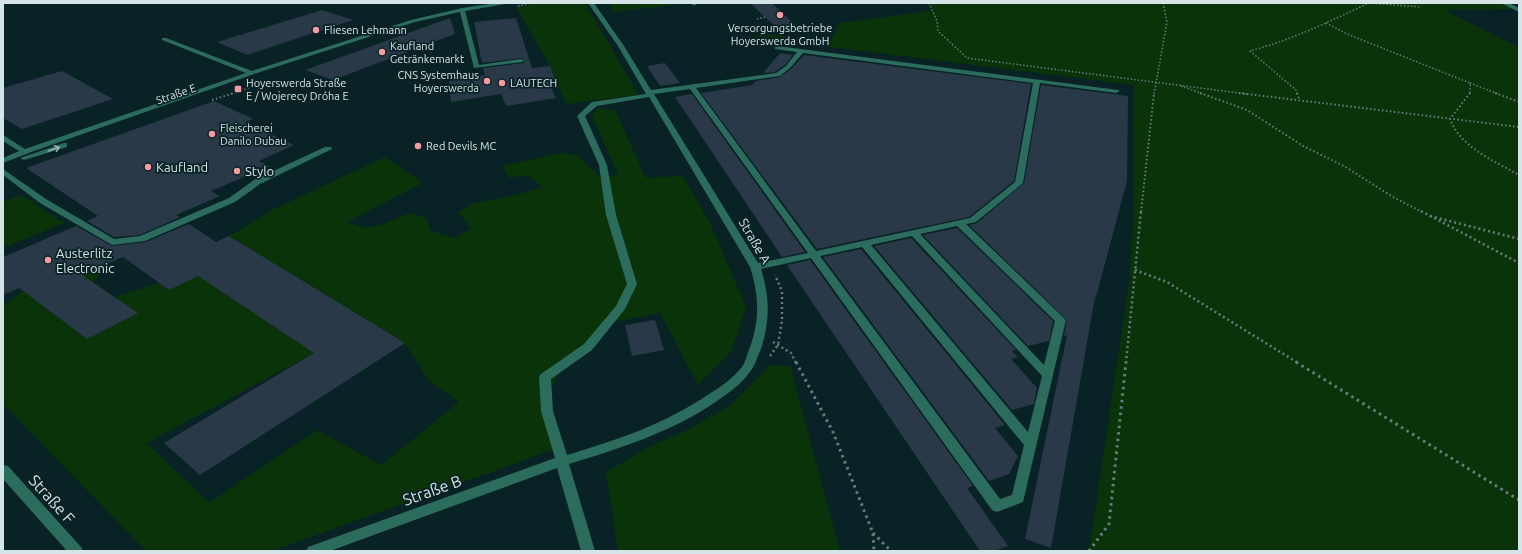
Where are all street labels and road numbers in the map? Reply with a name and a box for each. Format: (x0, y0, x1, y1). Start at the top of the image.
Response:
street label: Straße E (155, 82, 197, 106)
street label: Straße A (736, 216, 774, 267)
street label: Straße F (25, 471, 79, 527)
street label: Straße B (400, 471, 464, 509)

